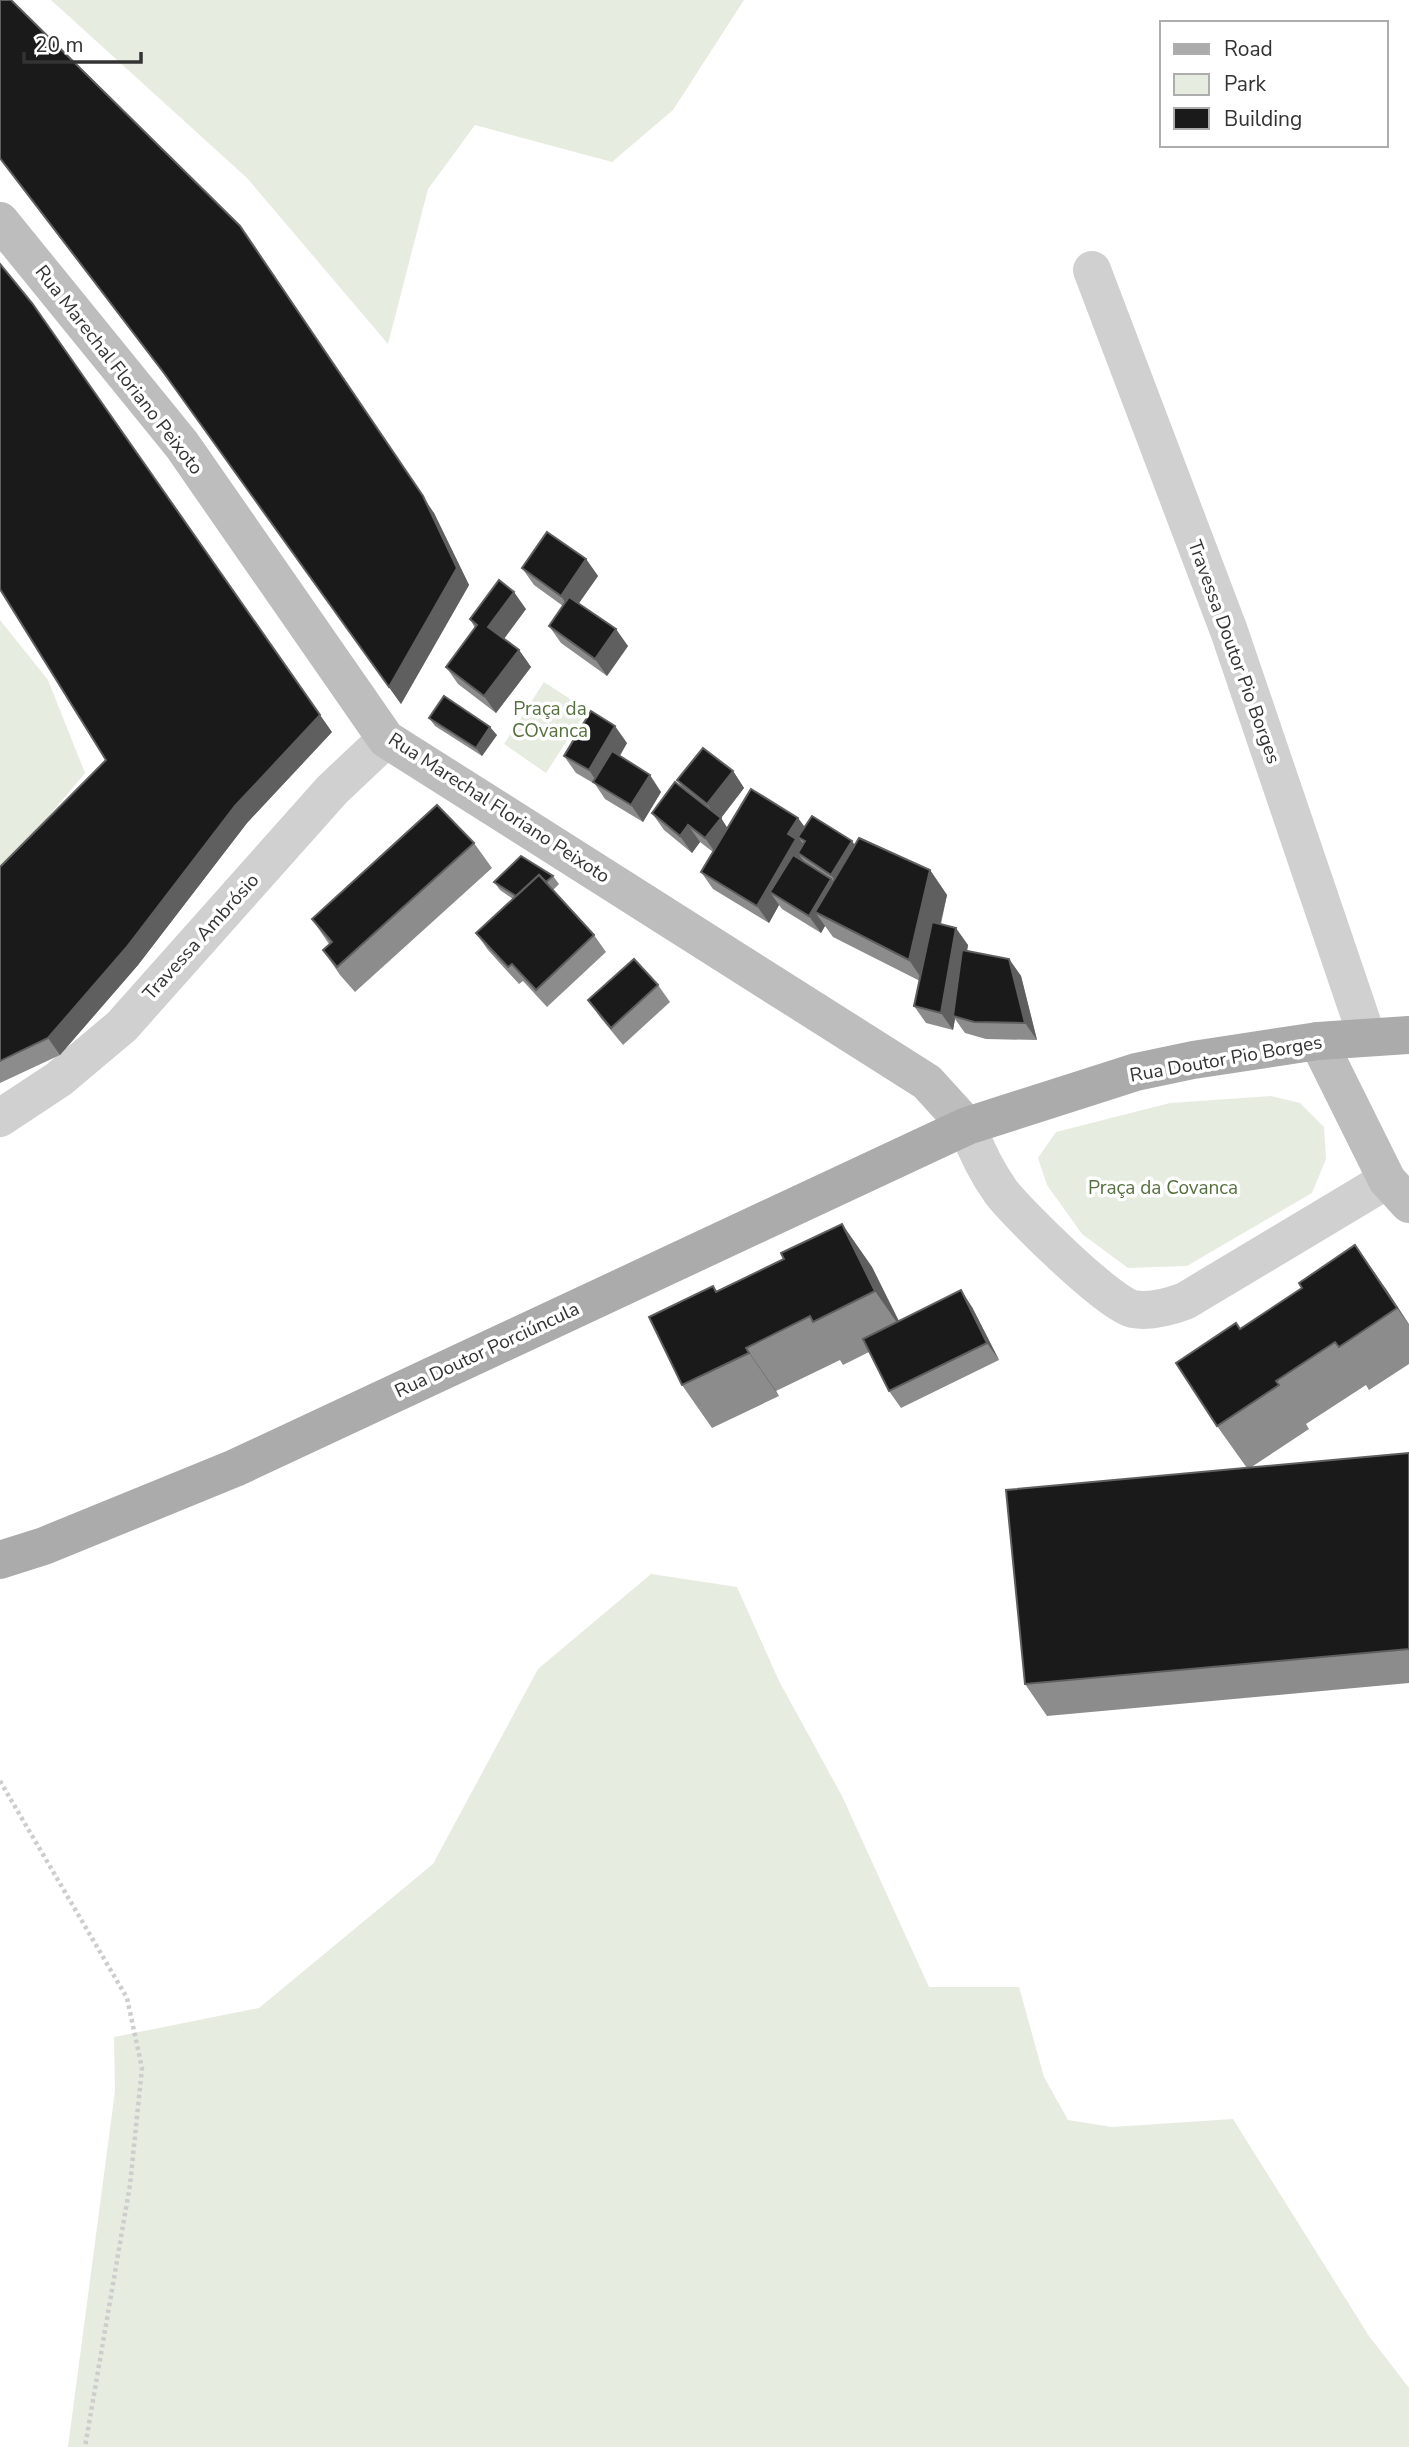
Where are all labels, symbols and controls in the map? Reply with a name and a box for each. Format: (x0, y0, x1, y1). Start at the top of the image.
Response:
scale bar (24, 21, 142, 65)
legend (1160, 21, 1388, 147)
text: 20 m (35, 31, 84, 59)
text: Road (1224, 35, 1273, 63)
text: Park (1224, 70, 1266, 98)
text: Building (1224, 105, 1302, 133)
street label: Rua Marechal Floriano Peixoto (29, 260, 209, 480)
street label: Travessa Doutor Pio Borges (1181, 537, 1287, 767)
park label: Praça da COvanca (512, 696, 588, 744)
street label: Rua Marechal Floriano Peixoto (383, 727, 615, 889)
street label: Travessa Ambrósio (137, 868, 265, 1006)
street label: Rua Doutor Pio Borges (1128, 1029, 1324, 1089)
park label: Praça da Covanca (1088, 1175, 1238, 1201)
street label: Rua Doutor Porciúncula (390, 1296, 584, 1404)

